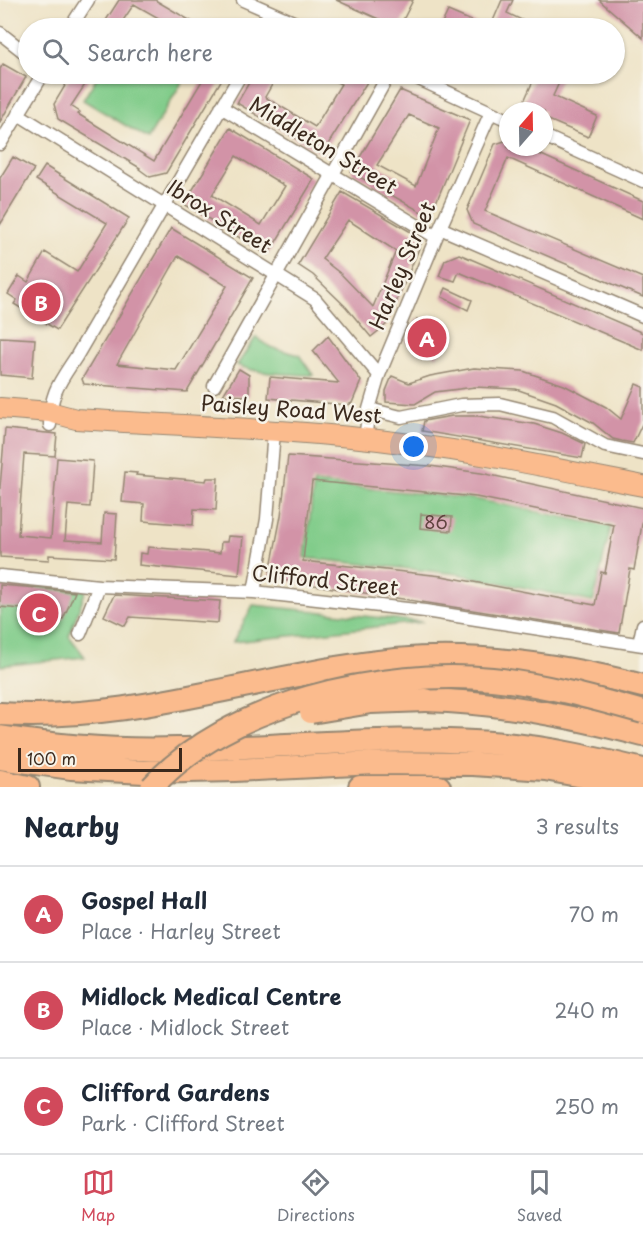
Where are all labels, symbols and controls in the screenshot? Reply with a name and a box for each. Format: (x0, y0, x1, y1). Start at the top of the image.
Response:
search box (18, 18, 625, 84)
icon: search (39, 35, 72, 68)
text: Search here (87, 35, 213, 68)
street label: Middleton Street (244, 87, 404, 201)
north arrow (499, 102, 553, 156)
street label: Ibrox Street (161, 170, 279, 260)
street label: Harley Street (360, 196, 443, 334)
pin: B (22, 280, 60, 324)
pin: A (408, 316, 446, 360)
street label: Paisley Road West (200, 386, 383, 430)
your location (399, 432, 428, 461)
house number: 86 (424, 508, 448, 535)
street label: Clifford Street (250, 555, 400, 603)
pin: C (20, 590, 58, 636)
scale bar (18, 745, 182, 772)
text: 100 m (27, 746, 76, 770)
text: Nearby (24, 807, 119, 846)
text: 3 results (536, 811, 619, 841)
text: Gospel Hall (81, 883, 207, 916)
text: A (36, 899, 51, 929)
text: 70 m (569, 899, 619, 929)
text: Place · Harley Street (81, 916, 281, 946)
text: Midlock Medical Centre (81, 979, 342, 1012)
text: B (37, 995, 50, 1025)
text: 240 m (554, 995, 619, 1025)
text: Place · Midlock Street (81, 1012, 289, 1042)
text: Clifford Gardens (81, 1075, 270, 1108)
text: C (36, 1091, 51, 1121)
text: 250 m (555, 1091, 619, 1121)
text: Park · Clifford Street (81, 1108, 285, 1138)
tab: Map (81, 1166, 115, 1226)
tab: Directions (277, 1166, 355, 1226)
tab: Saved (517, 1166, 562, 1226)

